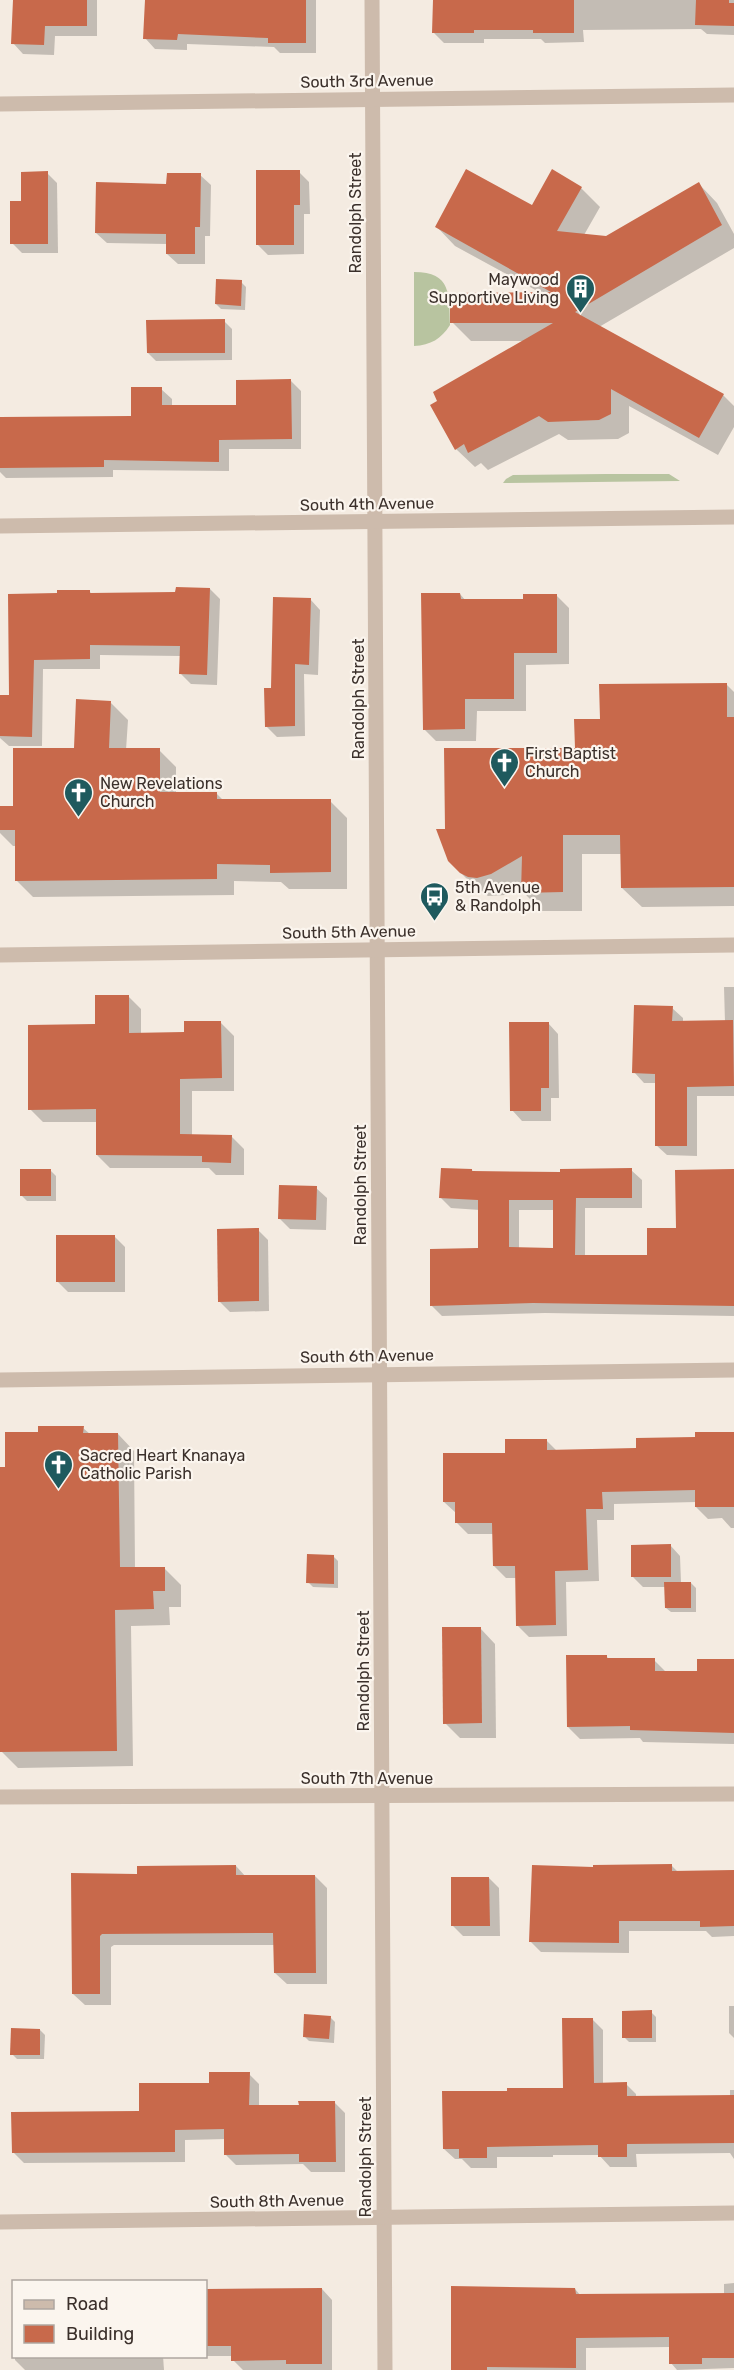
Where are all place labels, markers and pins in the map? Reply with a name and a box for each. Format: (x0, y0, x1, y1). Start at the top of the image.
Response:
place label: Maywood Supportive Living (429, 270, 559, 307)
building icon: Maywood Supportive Living (564, 272, 596, 314)
place label: First Baptist Church (525, 744, 616, 781)
church icon: First Baptist Church (488, 746, 520, 788)
place label: New Revelations Church (100, 774, 223, 811)
church icon: New Revelations Church (63, 776, 95, 818)
place label: 5th Avenue & Randolph (455, 878, 541, 915)
bus stop icon: 5th Avenue & Randolph (418, 880, 450, 922)
place label: Sacred Heart Knanaya Catholic Parish (80, 1446, 245, 1483)
church icon: Sacred Heart Knanaya Catholic Parish (43, 1448, 75, 1490)

